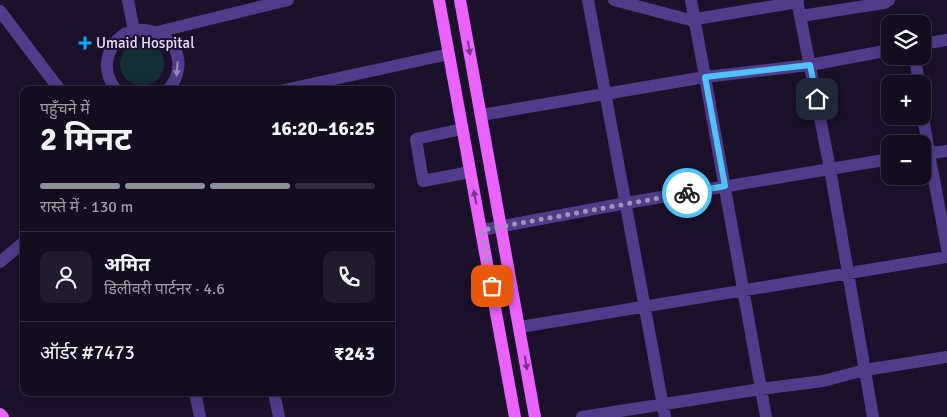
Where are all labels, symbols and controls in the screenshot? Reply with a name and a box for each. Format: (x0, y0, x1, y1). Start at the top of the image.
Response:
map controls (881, 15, 931, 185)
button: layers (881, 15, 931, 65)
place label: Umaid Hospital (96, 34, 195, 52)
marker: Umaid Hospital (78, 36, 92, 50)
one-way arrow (465, 40, 473, 56)
one-way arrow (173, 61, 181, 77)
button: + (881, 75, 931, 125)
pin (796, 78, 838, 120)
icon: home (803, 85, 831, 113)
text: पहुँचने में (40, 99, 90, 119)
text: 16:20–16:25 (271, 117, 375, 141)
text: 2 मिनट (40, 120, 132, 159)
button: − (881, 135, 931, 185)
courier (662, 168, 712, 218)
icon: bike (673, 179, 701, 207)
one-way arrow (471, 189, 479, 204)
text: रास्ते में · 130 m (40, 197, 133, 217)
button: person (40, 251, 92, 303)
button: phone (323, 251, 375, 303)
text: अमित (104, 253, 150, 277)
pin (471, 265, 513, 307)
icon: bag (478, 272, 506, 300)
text: डिलीवरी पार्टनर · 4.6 (104, 279, 225, 299)
text: ऑर्डर #7473 (40, 341, 135, 365)
text: ₹243 (334, 342, 375, 366)
one-way arrow (523, 355, 531, 371)

